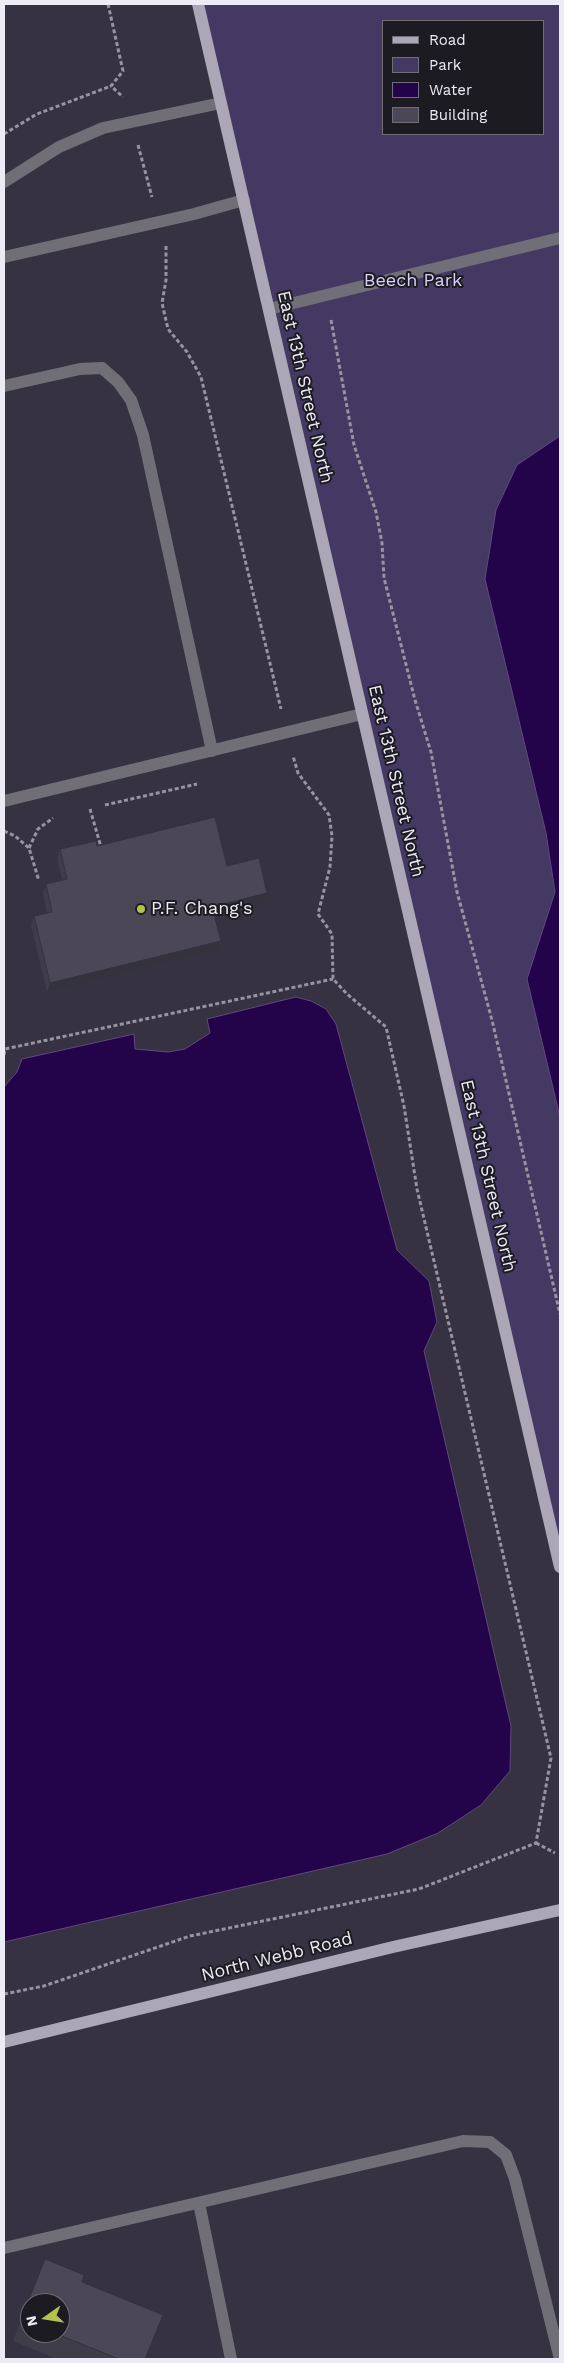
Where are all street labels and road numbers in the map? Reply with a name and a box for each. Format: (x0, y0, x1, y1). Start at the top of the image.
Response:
street label: East 13th Street North (272, 289, 338, 485)
street label: East 13th Street North (363, 683, 429, 879)
street label: East 13th Street North (455, 1078, 521, 1274)
street label: North Webb Road (199, 1928, 355, 1986)

